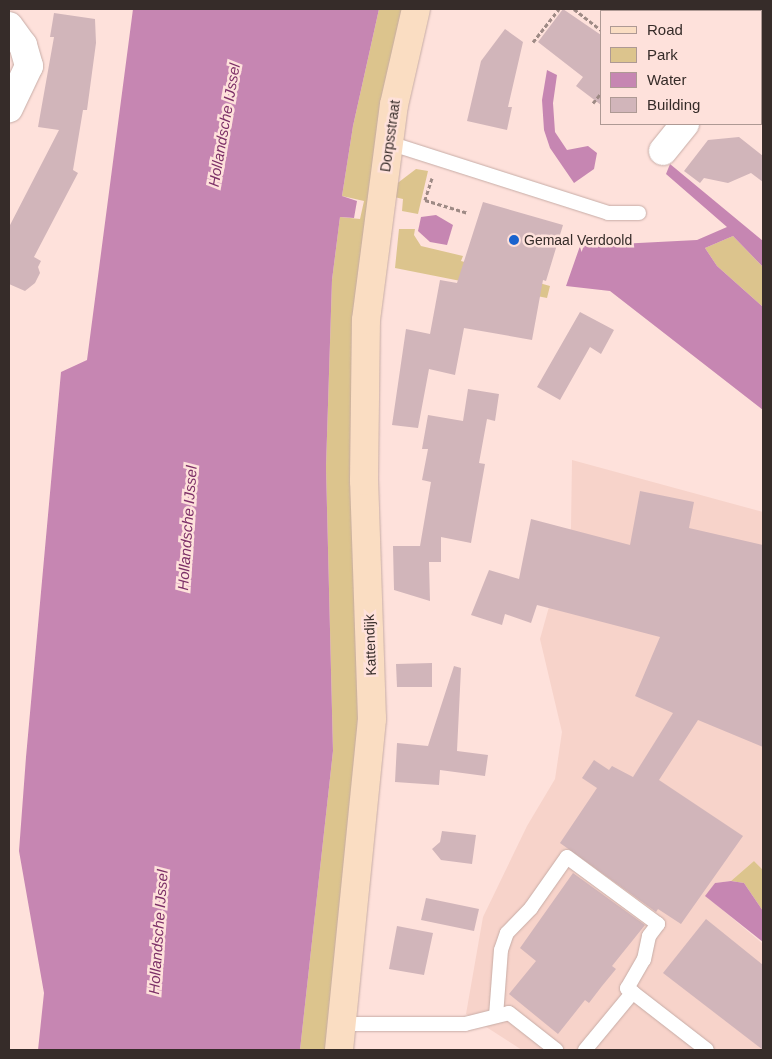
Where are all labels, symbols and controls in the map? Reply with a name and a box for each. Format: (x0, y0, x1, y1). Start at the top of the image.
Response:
legend (600, 10, 762, 125)
text: Road (647, 21, 683, 38)
text: Park (647, 46, 678, 63)
water label: Hollandsche IJssel (204, 62, 244, 188)
text: Water (647, 71, 686, 88)
text: Building (647, 96, 700, 113)
street label: Dorpsstraat (377, 99, 403, 173)
place label: Gemaal Verdoold (524, 232, 632, 248)
marker: Gemaal Verdoold (508, 234, 520, 246)
water label: Hollandsche IJssel (174, 465, 200, 591)
street label: Kattendijk (361, 614, 379, 676)
water label: Hollandsche IJssel (145, 869, 171, 995)

